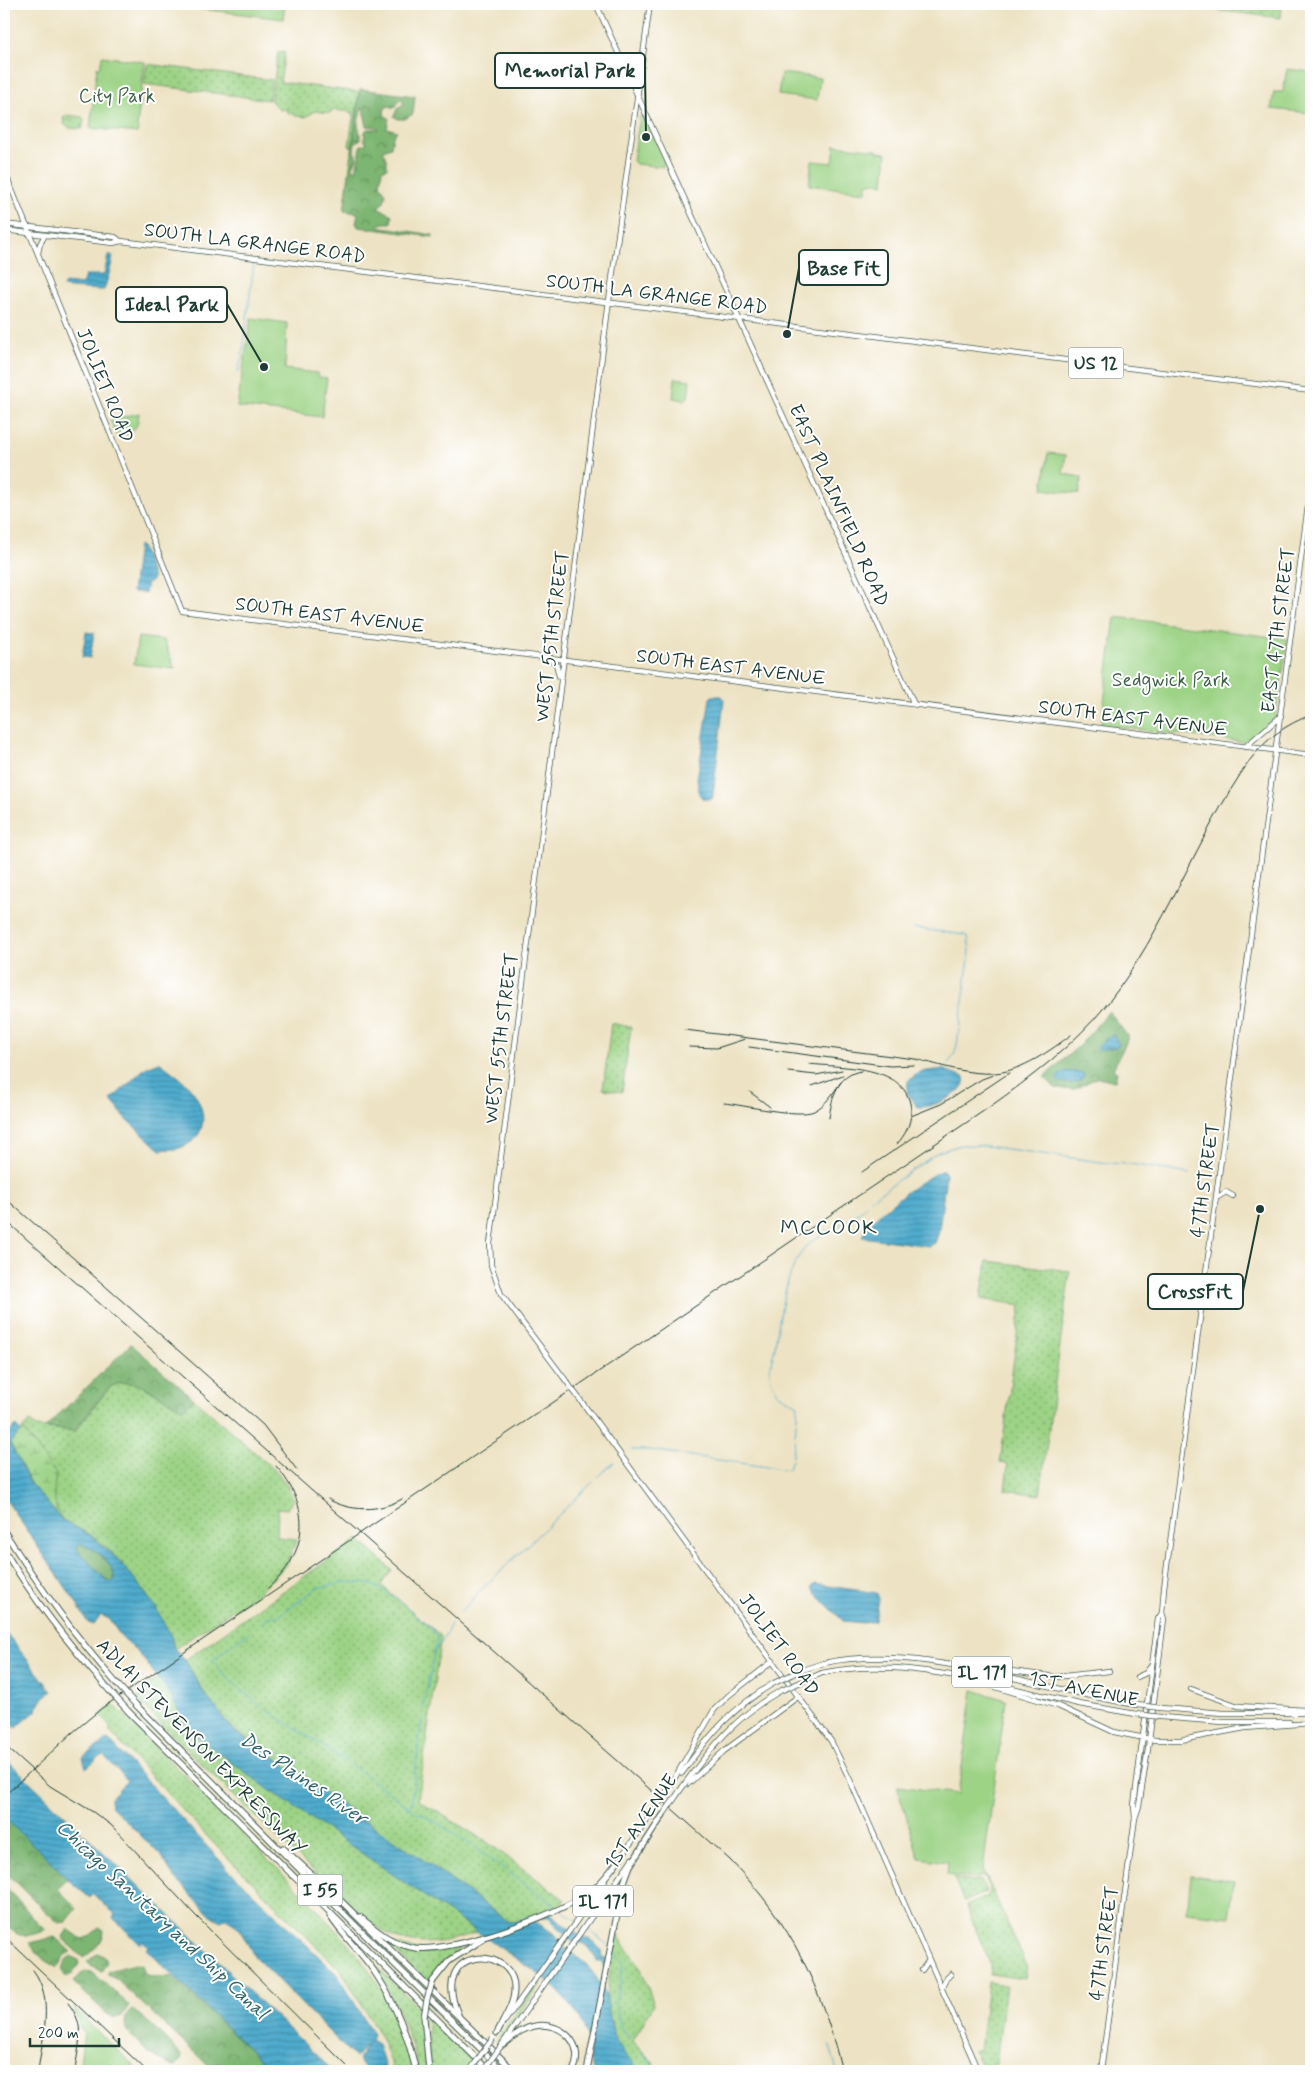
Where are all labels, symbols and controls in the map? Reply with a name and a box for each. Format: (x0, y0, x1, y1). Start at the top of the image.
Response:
callout: Memorial Park (495, 53, 645, 88)
text: Memorial Park (505, 58, 635, 85)
park label: City Park (79, 84, 155, 109)
street label: SOUTH LA GRANGE ROAD (143, 218, 367, 269)
callout: Base Fit (799, 250, 888, 285)
text: Base Fit (807, 256, 882, 283)
street label: SOUTH LA GRANGE ROAD (545, 269, 769, 320)
callout: Ideal Park (116, 287, 227, 322)
text: Ideal Park (125, 292, 220, 319)
street label: JOLIET ROAD (70, 324, 139, 447)
road number: US 12 (1068, 348, 1124, 378)
street label: EAST PLAINFIELD ROAD (783, 401, 895, 611)
street label: EAST 47TH STREET (1256, 546, 1301, 714)
street label: WEST 55TH STREET (530, 549, 575, 723)
street label: SOUTH EAST AVENUE (234, 591, 426, 639)
street label: SOUTH EAST AVENUE (635, 643, 827, 691)
park label: Sedgwick Park (1112, 668, 1230, 695)
street label: SOUTH EAST AVENUE (1037, 694, 1229, 742)
street label: WEST 55TH STREET (479, 951, 524, 1125)
street label: 47TH STREET (1185, 1121, 1226, 1239)
district label: MCCOOK (780, 1214, 878, 1242)
callout: CrossFit (1148, 1274, 1243, 1309)
text: CrossFit (1157, 1279, 1234, 1306)
street label: JOLIET ROAD (733, 1588, 825, 1701)
street label: ADLAI STEVENSON EXPRESSWAY (91, 1633, 311, 1861)
road number: IL 171 (952, 1656, 1012, 1688)
street label: 1ST AVENUE (1027, 1666, 1141, 1713)
water label: Des Plaines River (234, 1727, 374, 1833)
street label: 1ST AVENUE (599, 1769, 683, 1875)
water label: Chicago Sanitary and Ship Canal (50, 1814, 275, 2027)
road number: I 55 (298, 1874, 342, 1906)
street label: 47TH STREET (1084, 1884, 1125, 2002)
road number: IL 171 (573, 1885, 633, 1916)
scale bar (30, 2015, 119, 2047)
text: 200 m (38, 2024, 79, 2044)

